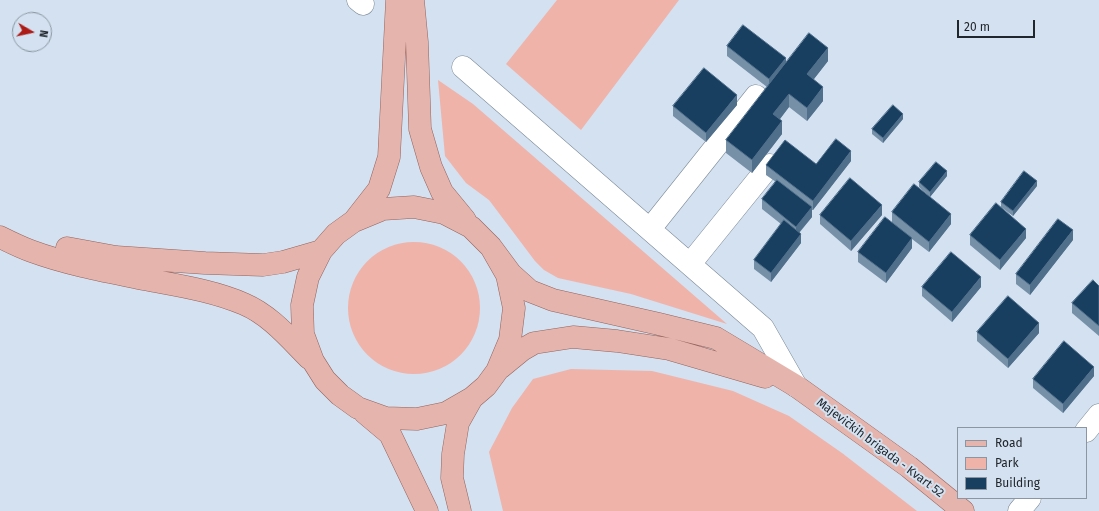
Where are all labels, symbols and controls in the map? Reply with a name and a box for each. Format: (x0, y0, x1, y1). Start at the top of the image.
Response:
north arrow (12, 12, 52, 52)
scale bar (959, 12, 1037, 38)
text: 20 m (964, 20, 990, 34)
text: N (36, 29, 50, 38)
street label: Majevičkih brigada - Kvart 52 (813, 395, 947, 501)
legend (957, 427, 1087, 499)
text: Road (995, 436, 1023, 450)
text: Park (995, 456, 1019, 470)
text: Building (995, 476, 1040, 490)

